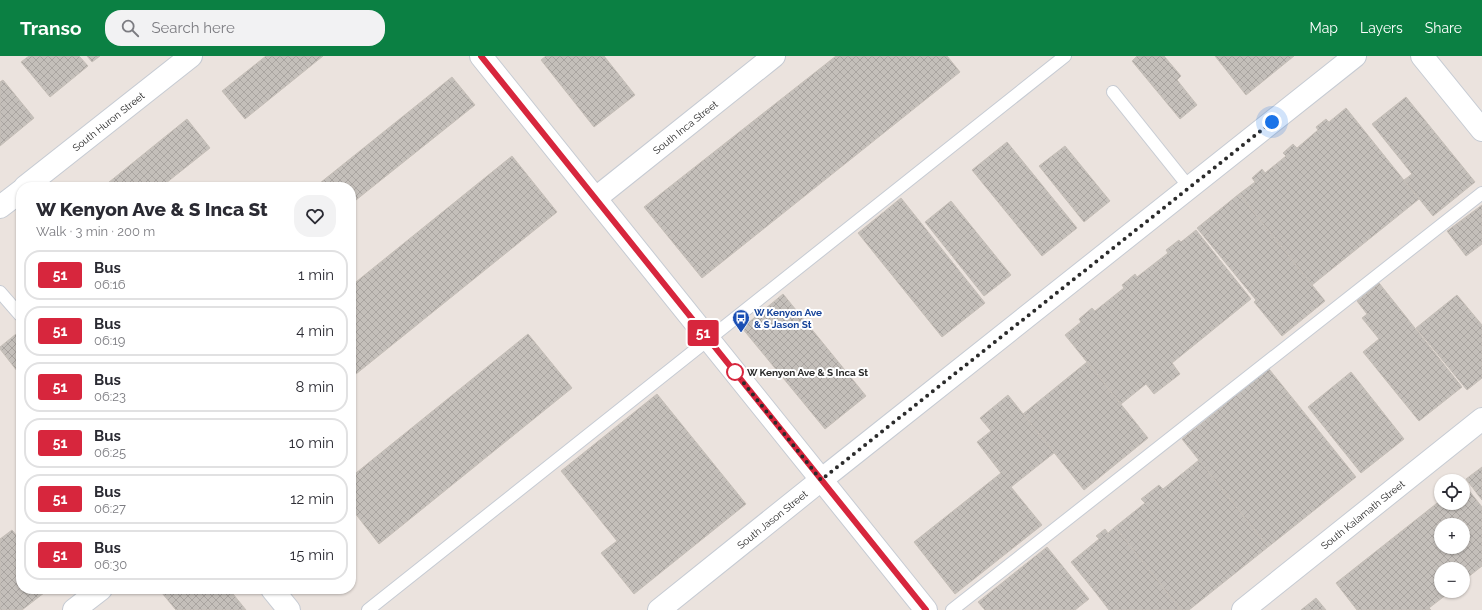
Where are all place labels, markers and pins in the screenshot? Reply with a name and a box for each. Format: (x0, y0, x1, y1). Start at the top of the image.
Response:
place label: W Kenyon Ave & S Jason St (754, 307, 822, 330)
bus stop icon: W Kenyon Ave & S Jason St (731, 308, 751, 333)
marker: W Kenyon Ave & S Inca St (726, 363, 744, 381)
place label: W Kenyon Ave & S Inca St (747, 367, 868, 378)

